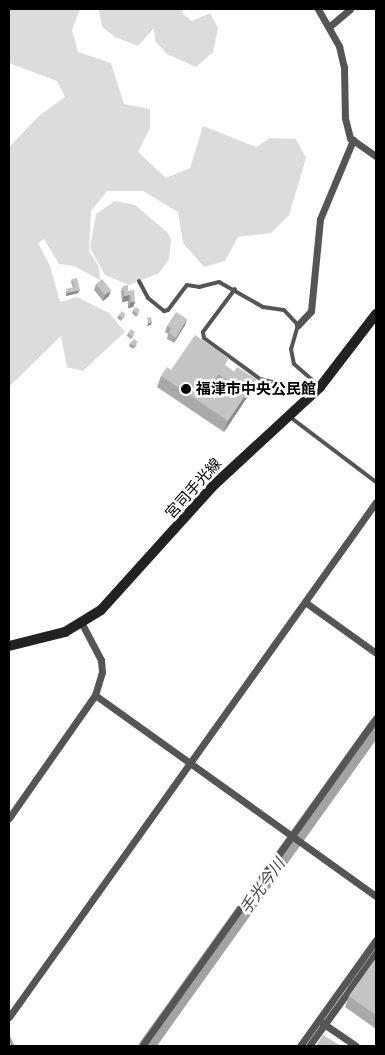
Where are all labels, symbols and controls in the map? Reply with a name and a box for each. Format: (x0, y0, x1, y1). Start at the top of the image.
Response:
place label: 福津市中央公民館 (196, 380, 316, 398)
marker: 福津市中央公民館 (180, 383, 192, 395)
street label: 宮司手光線 (161, 454, 225, 522)
water label: 手光今川 (235, 854, 289, 918)

